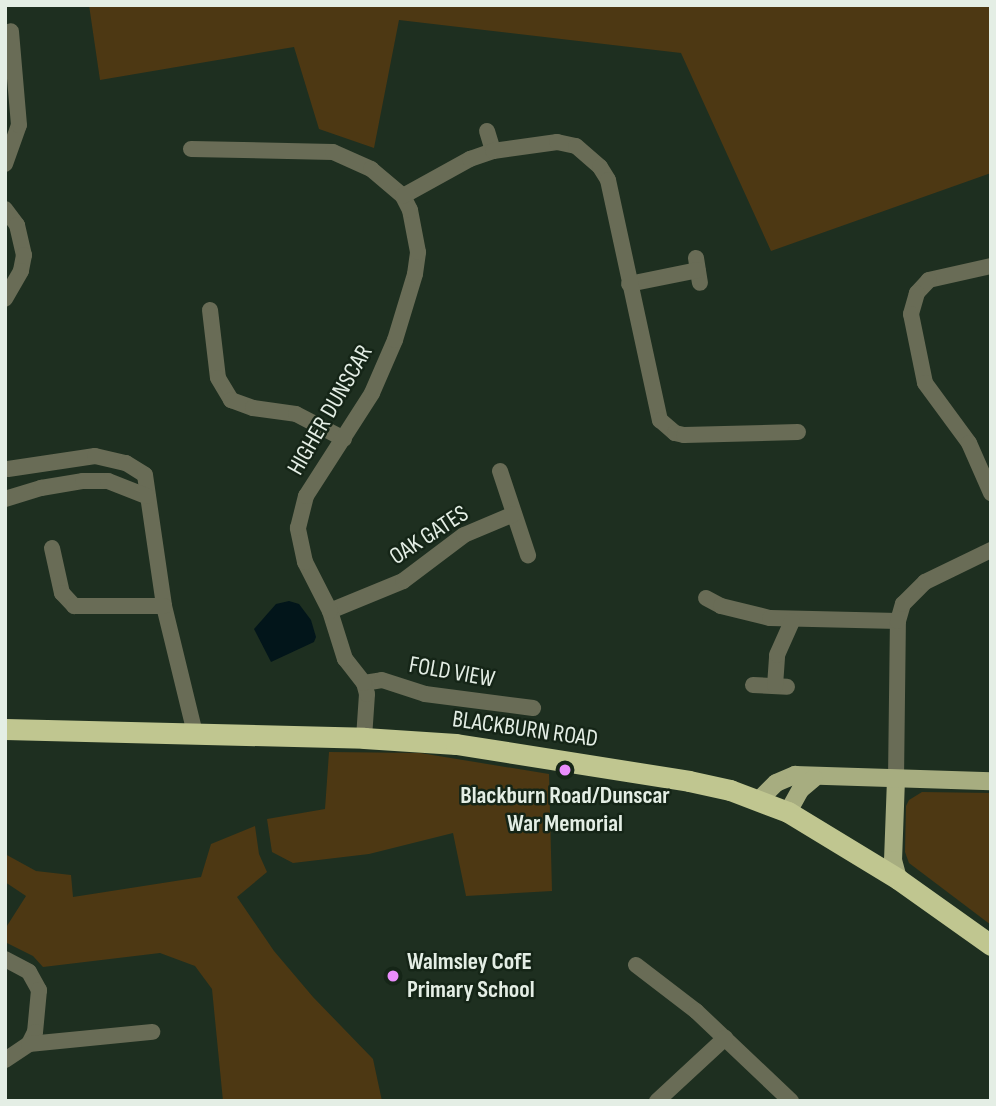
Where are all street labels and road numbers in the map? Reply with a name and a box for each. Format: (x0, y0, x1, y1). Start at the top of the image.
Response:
street label: HIGHER DUNSCAR (281, 340, 379, 480)
street label: OAK GATES (384, 499, 474, 571)
street label: FOLD VIEW (407, 650, 497, 694)
street label: BLACKBURN ROAD (450, 705, 600, 753)

